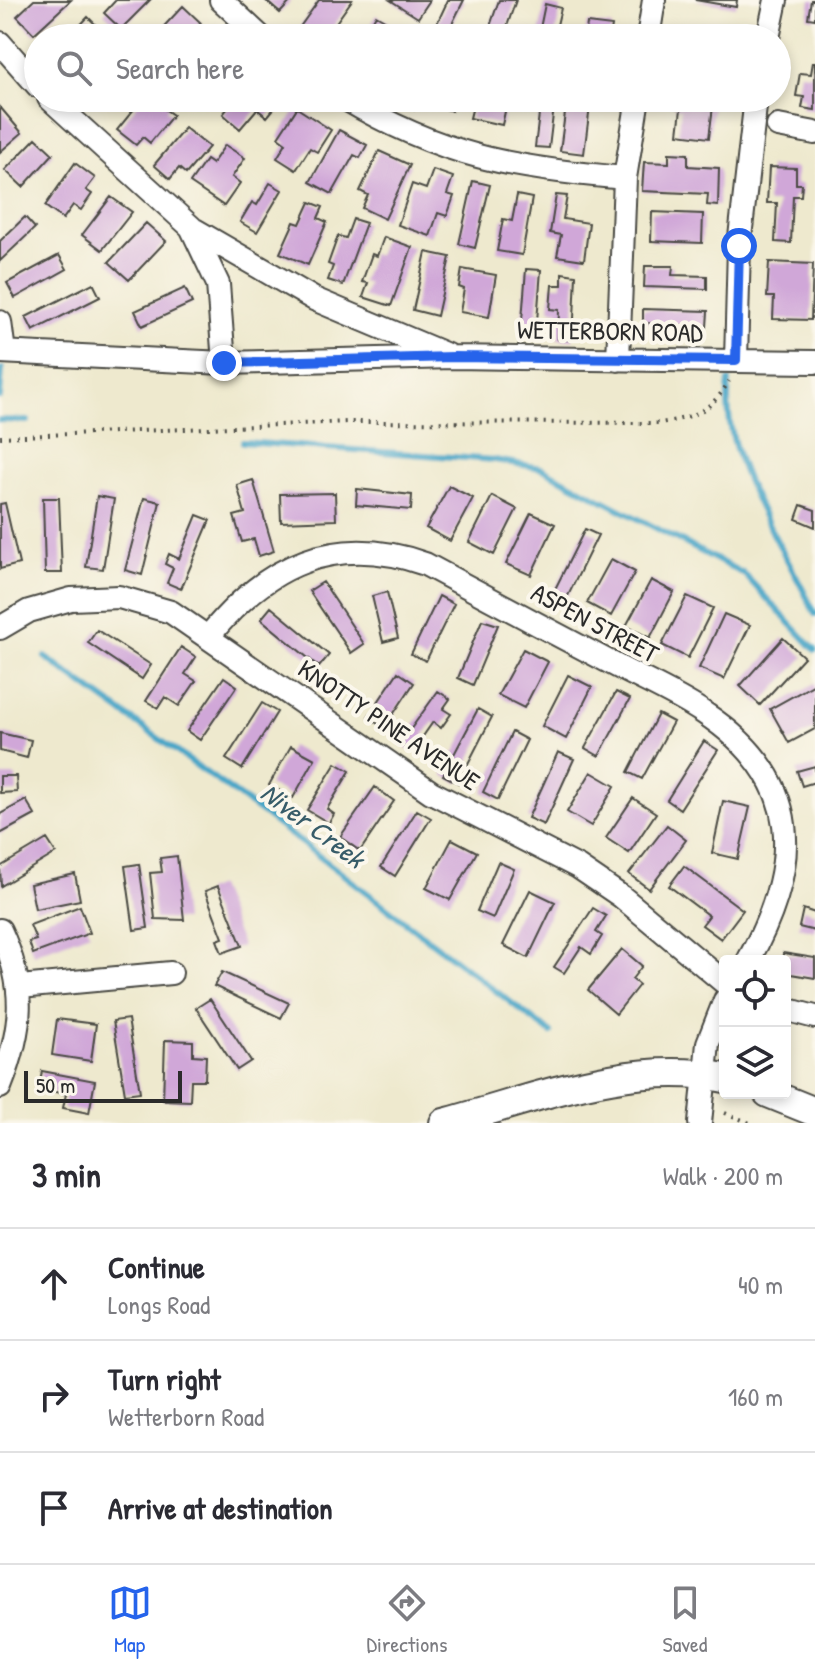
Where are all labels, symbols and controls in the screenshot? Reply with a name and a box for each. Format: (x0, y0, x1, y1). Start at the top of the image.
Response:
search box (24, 24, 791, 112)
icon: search (52, 46, 96, 90)
text: Search here (116, 48, 244, 88)
route start (721, 228, 757, 264)
street label: WETTERBORN ROAD (517, 311, 704, 350)
route end (206, 345, 242, 381)
street label: ASPEN STREET (525, 574, 666, 671)
street label: KNOTTY PINE AVENUE (292, 651, 487, 799)
water label: Niver Creek (253, 773, 375, 878)
map controls (719, 955, 791, 1099)
button: locate (719, 955, 791, 1027)
button: layers (719, 1027, 791, 1099)
scale bar (24, 1067, 182, 1103)
text: 50 m (36, 1070, 75, 1100)
text: 3 min (32, 1152, 101, 1198)
text: Walk · 200 m (663, 1158, 783, 1193)
text: Continue (108, 1247, 205, 1287)
icon: ahead (32, 1262, 76, 1306)
text: 40 m (738, 1267, 783, 1302)
text: Longs Road (108, 1287, 210, 1322)
text: Turn right (108, 1359, 221, 1399)
icon: right (32, 1374, 76, 1418)
text: 160 m (728, 1379, 783, 1414)
text: Wetterborn Road (108, 1399, 264, 1434)
icon: arrive (32, 1486, 76, 1530)
text: Arrive at destination (108, 1488, 333, 1528)
tab: Map (108, 1581, 152, 1659)
tab: Directions (367, 1581, 448, 1659)
tab: Saved (663, 1581, 707, 1659)

